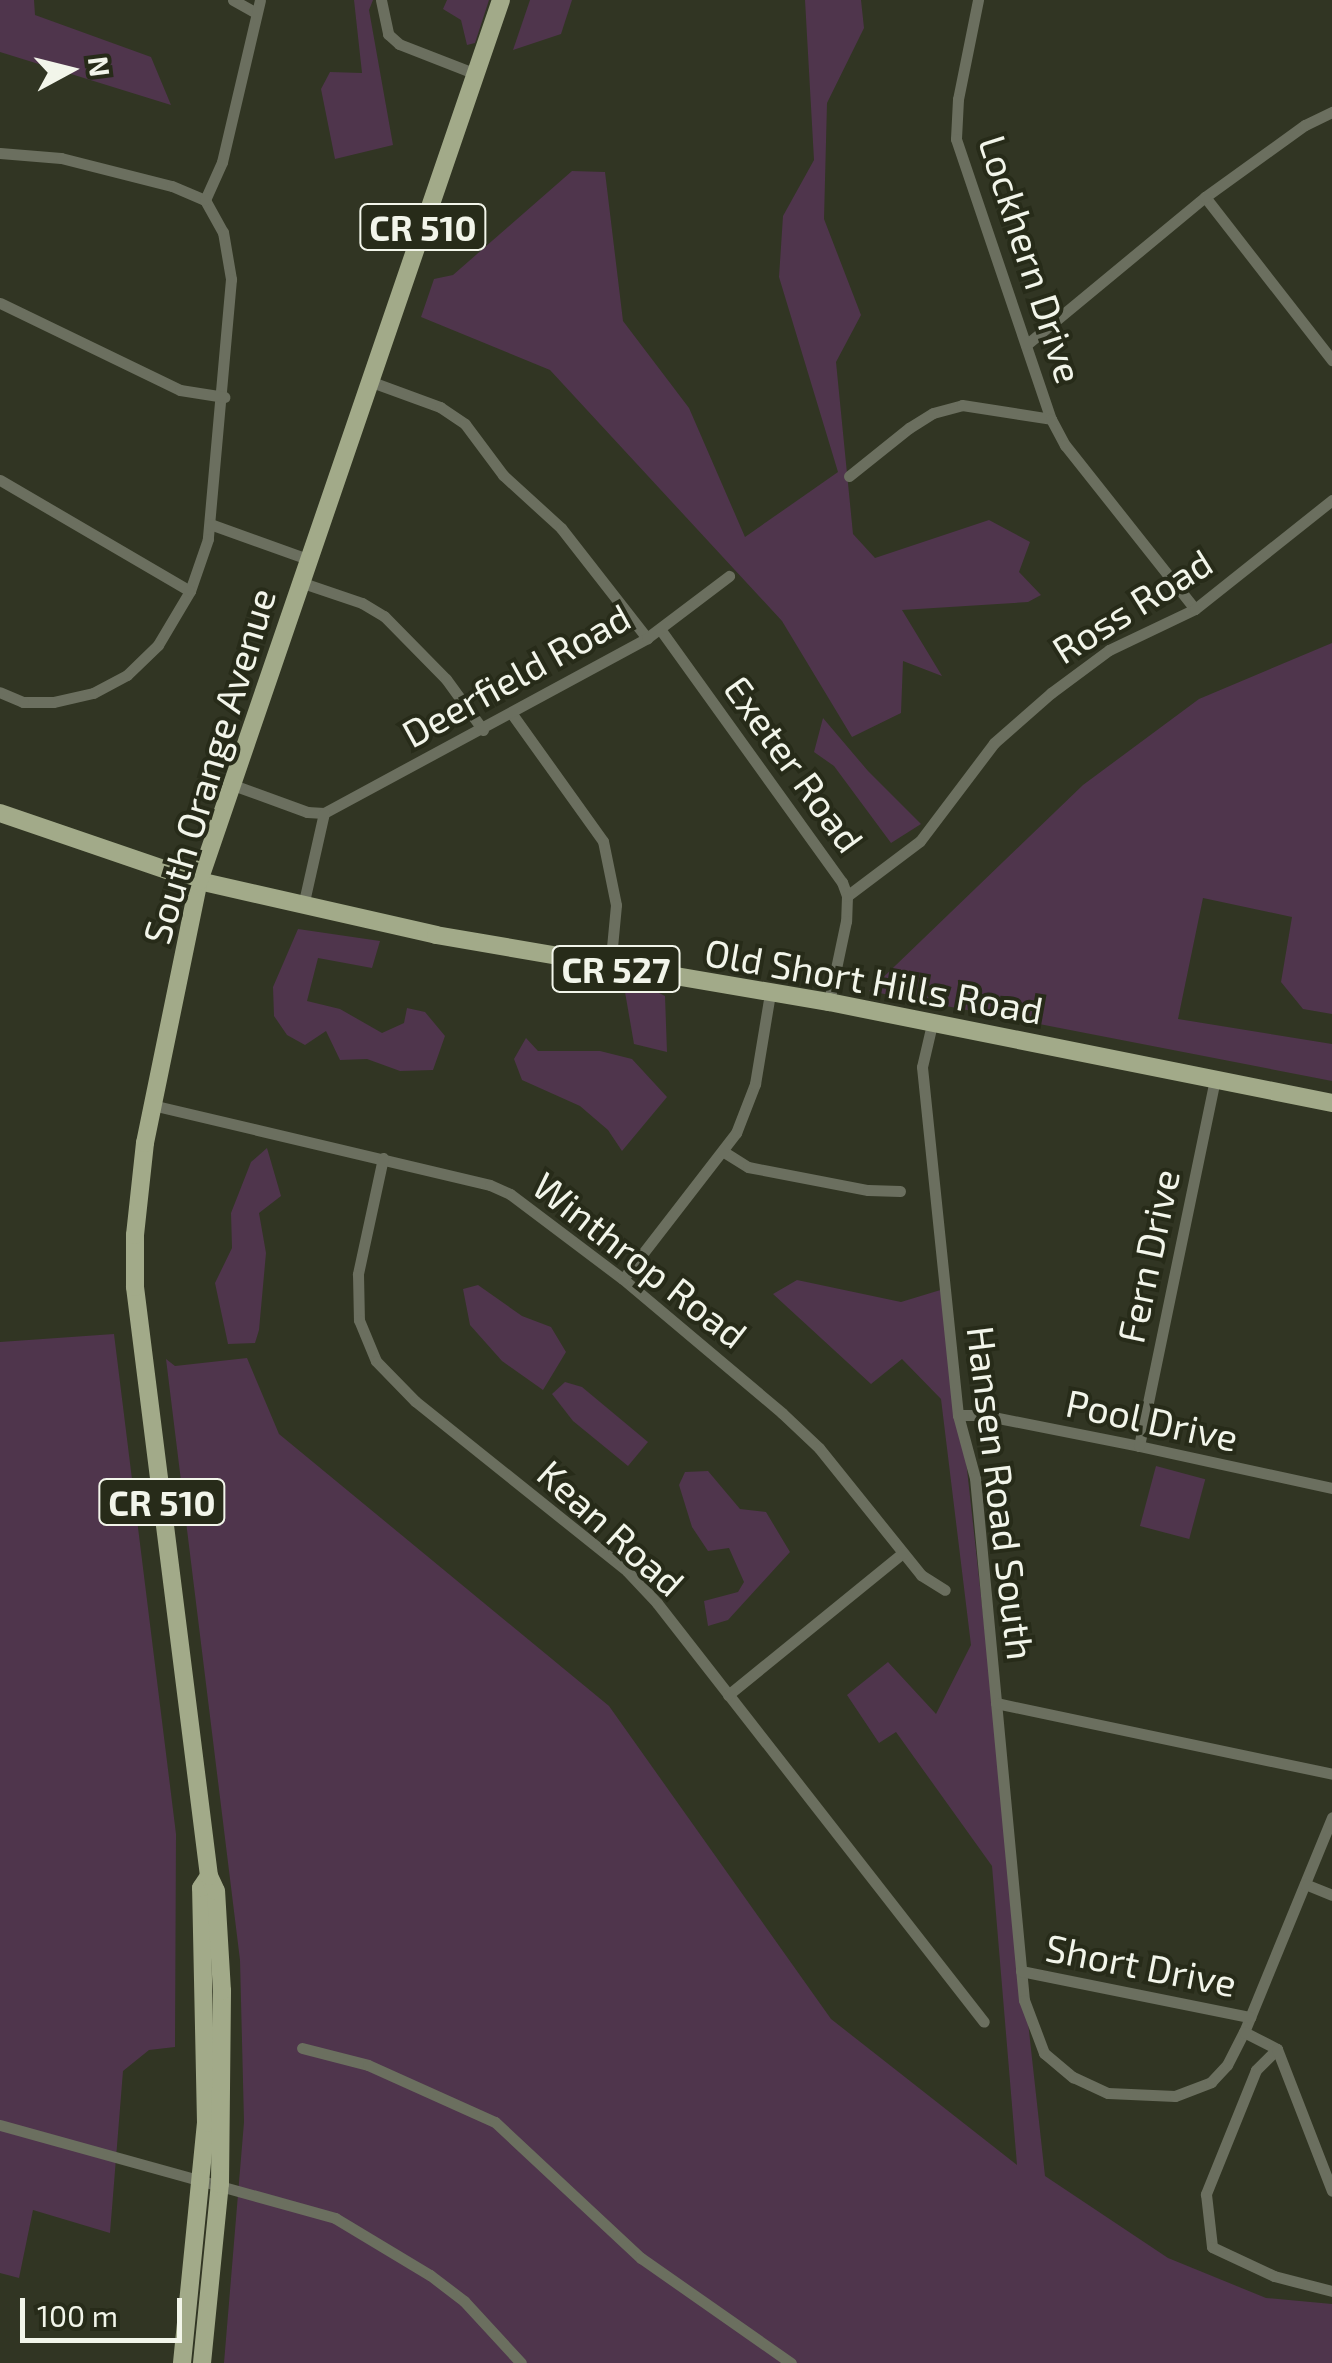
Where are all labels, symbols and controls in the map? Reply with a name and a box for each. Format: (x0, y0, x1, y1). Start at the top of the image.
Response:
north arrow (20, 20, 120, 120)
text: N (82, 54, 118, 78)
street label: Lockhern Drive (970, 130, 1092, 388)
road number: CR 510 (358, 197, 488, 257)
street label: Ross Road (1044, 539, 1220, 673)
street label: South Orange Avenue (133, 582, 285, 950)
street label: Deerfield Road (394, 594, 638, 756)
street label: Exeter Road (715, 667, 873, 861)
street label: Old Short Hills Road (701, 929, 1047, 1033)
road number: CR 527 (551, 939, 681, 999)
street label: Winthrop Road (524, 1162, 756, 1358)
street label: Fern Drive (1107, 1165, 1189, 1347)
street label: Hansen Road South (958, 1324, 1044, 1662)
street label: Pool Drive (1062, 1379, 1242, 1461)
street label: Kean Road (528, 1450, 694, 1606)
road number: CR 510 (97, 1472, 227, 1532)
street label: Short Drive (1042, 1924, 1240, 2006)
scale bar (25, 2278, 188, 2340)
text: 100 m (37, 2297, 118, 2333)

